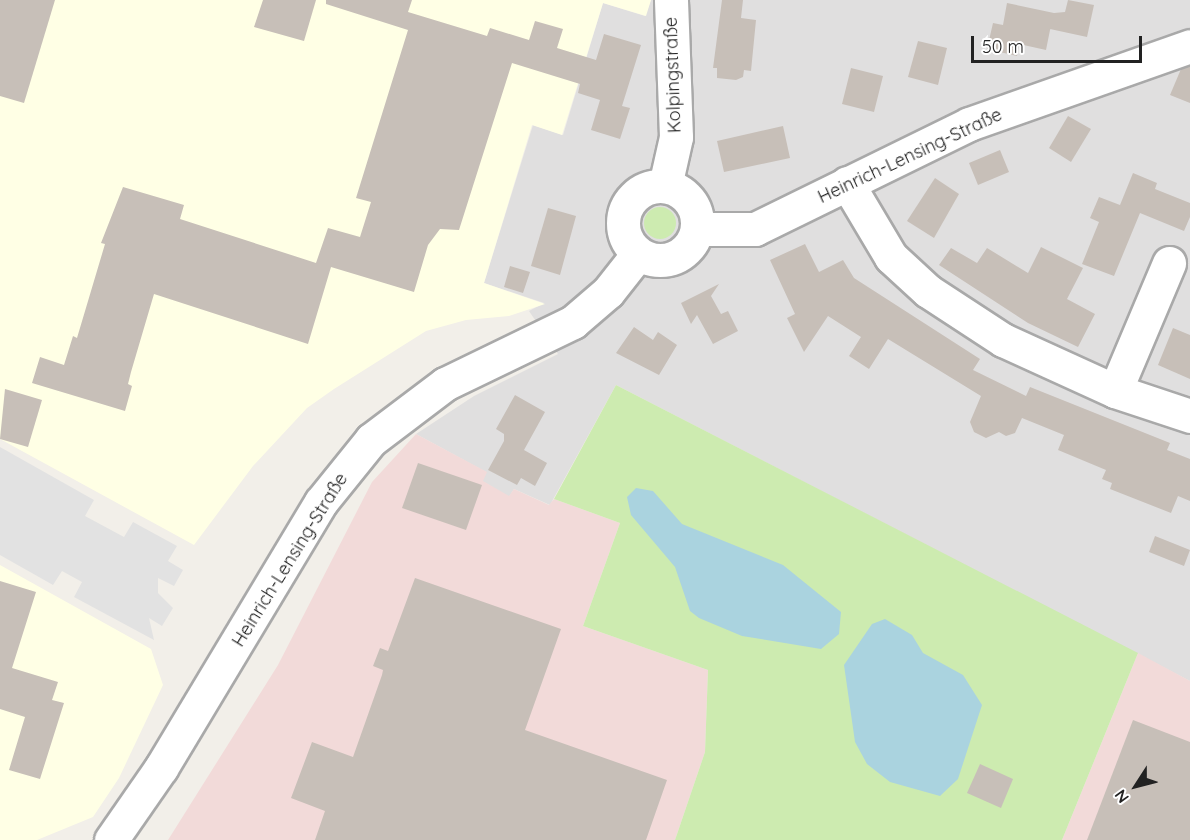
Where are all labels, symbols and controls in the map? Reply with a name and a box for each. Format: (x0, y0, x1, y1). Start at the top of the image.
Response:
street label: Kolpingstraße (660, 17, 686, 133)
scale bar (974, 24, 1145, 62)
text: 50 m (982, 35, 1024, 58)
street label: Heinrich-Lensing-Straße (814, 104, 1006, 208)
street label: Heinrich-Lensing-Straße (228, 469, 352, 651)
north arrow (1106, 756, 1166, 816)
text: N (1110, 786, 1133, 807)

